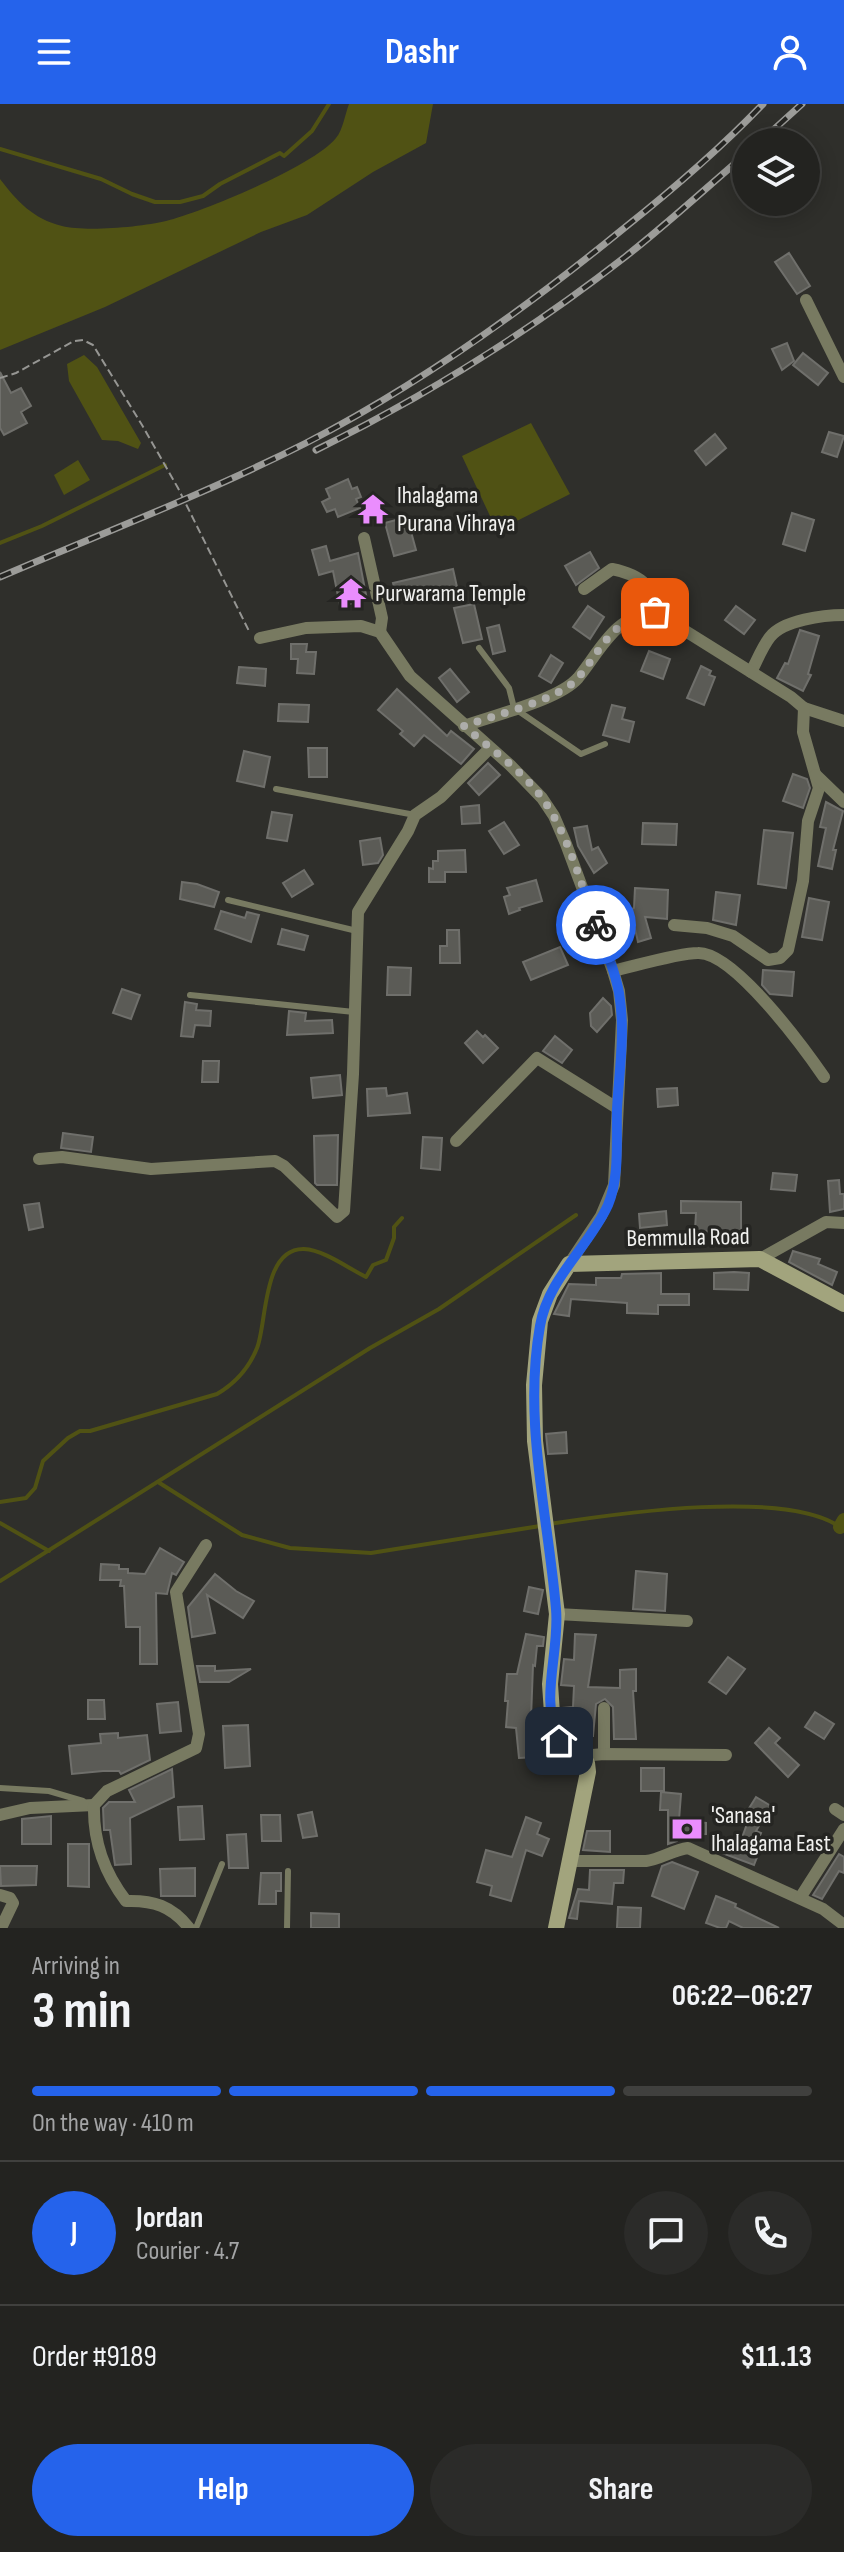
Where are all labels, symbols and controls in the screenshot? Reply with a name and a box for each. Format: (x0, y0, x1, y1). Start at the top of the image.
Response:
icon: menu (32, 30, 76, 74)
icon: person (768, 30, 812, 74)
text: Dashr (385, 31, 459, 74)
map controls (732, 128, 820, 216)
button: layers (732, 128, 820, 216)
place label: Ihalagama Purana Vihraya (397, 481, 516, 538)
temple icon: Ihalagama Purana Vihraya (356, 492, 390, 526)
temple icon: Purwarama Temple (334, 576, 368, 610)
pin (621, 578, 689, 646)
place label: Purwarama Temple (375, 579, 526, 608)
icon: bag (633, 590, 677, 634)
courier (556, 885, 636, 965)
icon: bike (574, 903, 618, 947)
street label: Bemmulla Road (626, 1222, 750, 1253)
pin (525, 1707, 593, 1775)
icon: home (537, 1719, 581, 1763)
place label: 'Sanasa' Ihalagama East (711, 1801, 831, 1858)
bank icon: 'Sanasa' Ihalagama East (670, 1812, 704, 1846)
text: Arriving in (32, 1951, 120, 1982)
text: 06:22–06:27 (672, 1978, 812, 2014)
text: 3 min (32, 1980, 132, 2043)
text: On the way · 410 m (32, 2108, 194, 2139)
button: chat (624, 2191, 708, 2275)
button: phone (728, 2191, 812, 2275)
text: Jordan (136, 2200, 203, 2236)
text: J (71, 2215, 77, 2251)
text: Courier · 4.7 (136, 2236, 239, 2267)
text: Order #9189 (32, 2339, 157, 2375)
text: $11.13 (740, 2339, 812, 2375)
button: Help (32, 2444, 414, 2536)
button: Share (430, 2444, 812, 2536)

